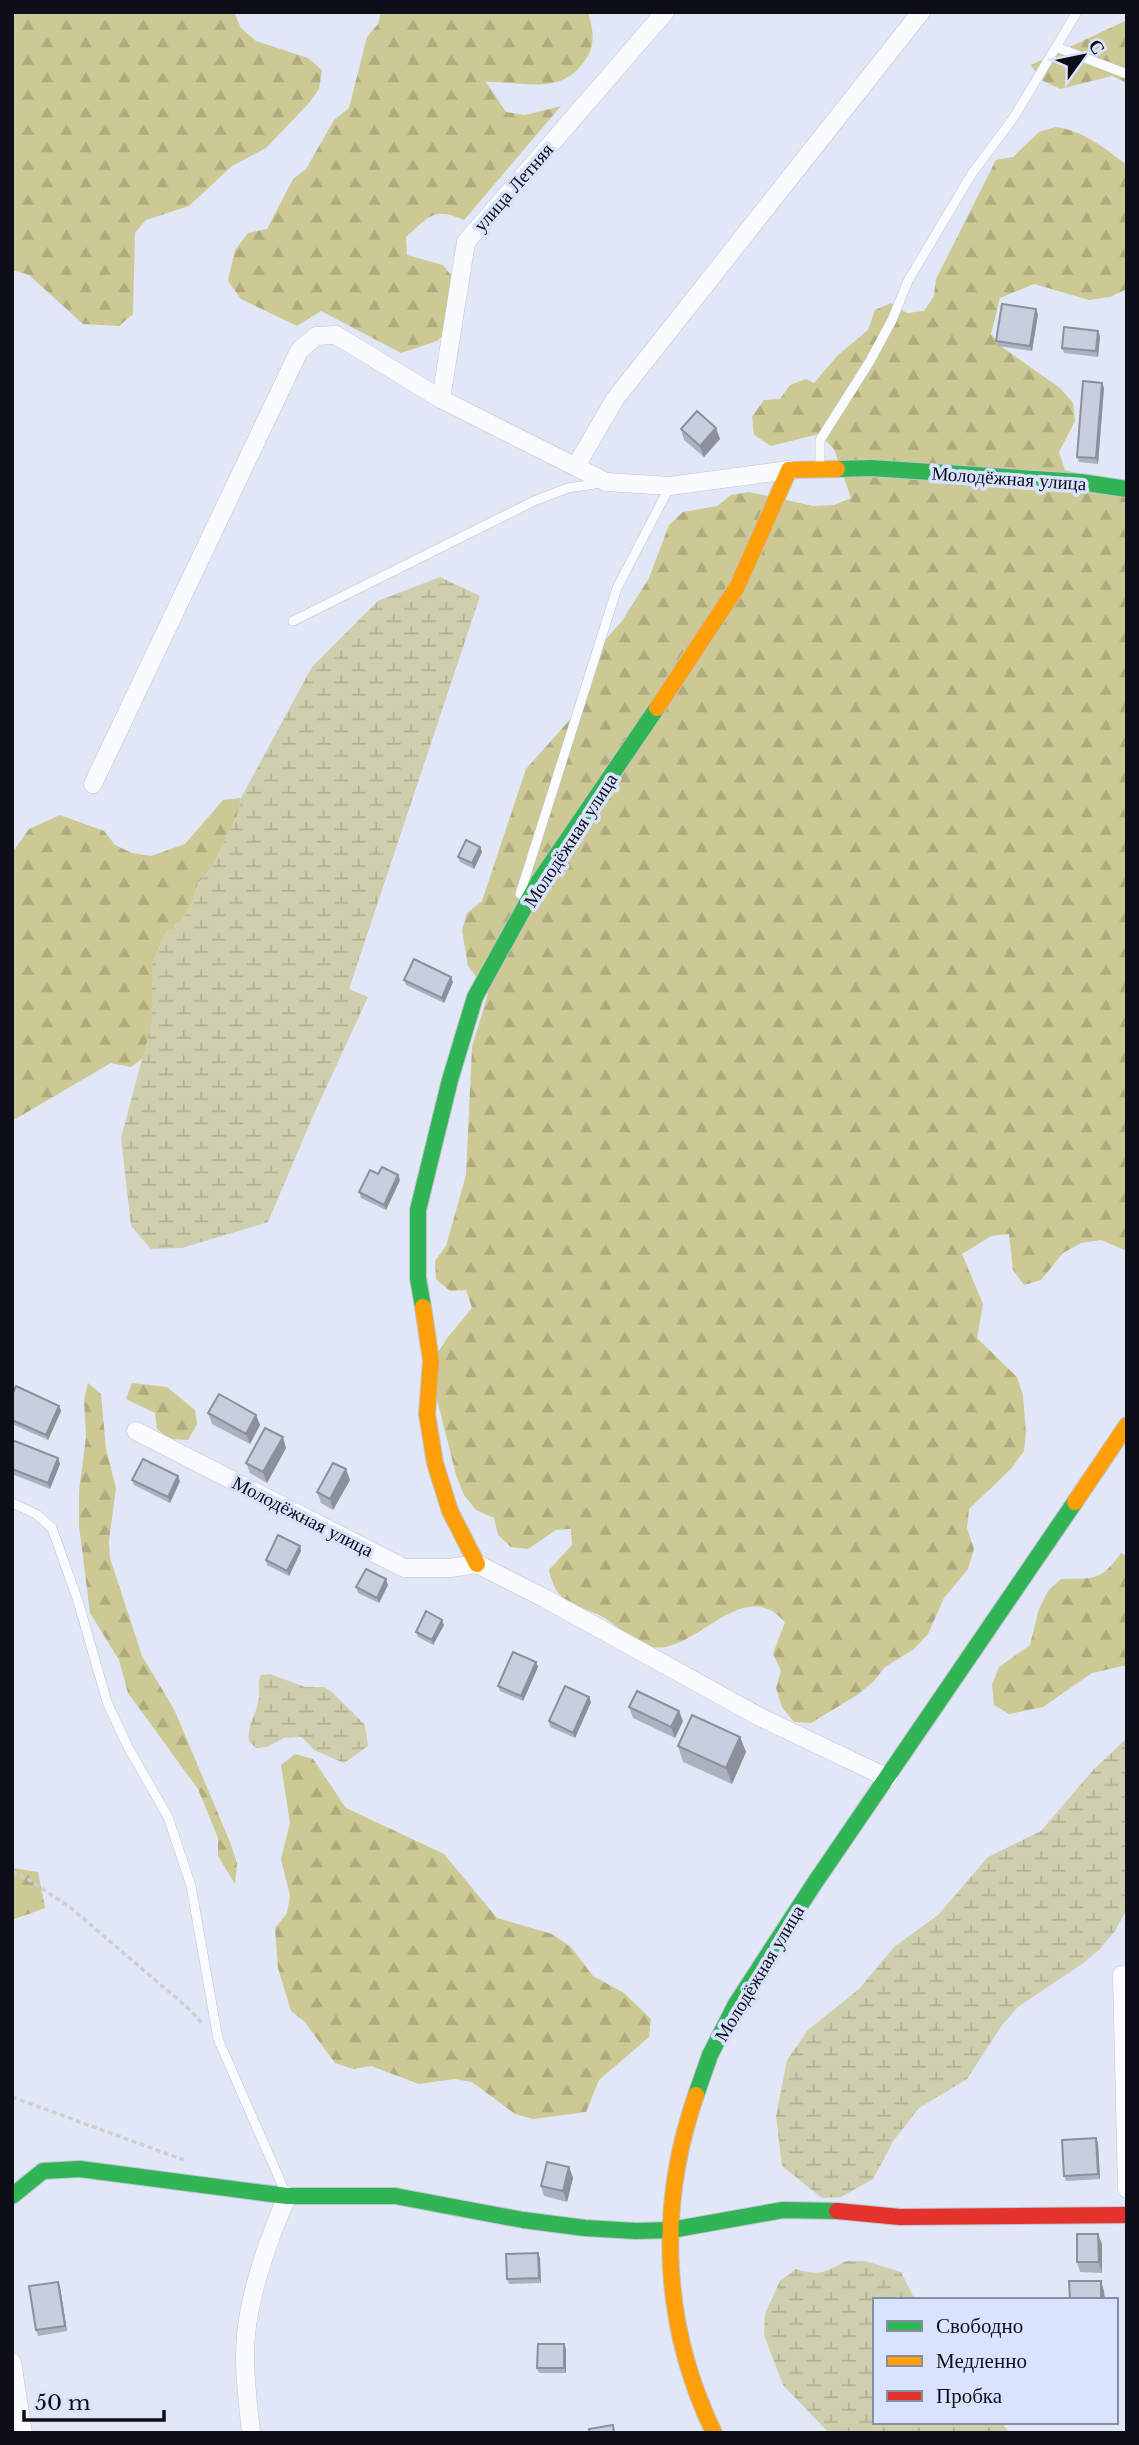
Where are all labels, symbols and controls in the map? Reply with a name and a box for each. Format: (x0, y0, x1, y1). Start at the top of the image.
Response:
north arrow (1048, 21, 1118, 91)
text: С (1083, 35, 1110, 59)
street label: улица Летняя (469, 138, 558, 236)
street label: Молодёжная улица (931, 462, 1088, 495)
street label: Молодёжная улица (519, 769, 623, 912)
street label: Молодёжная улица (228, 1471, 378, 1562)
street label: Молодёжная улица (710, 1900, 810, 2046)
legend (873, 2298, 1118, 2424)
text: Свободно (936, 2313, 1023, 2339)
text: Медленно (936, 2348, 1027, 2374)
scale bar (24, 2378, 164, 2422)
text: Пробка (936, 2383, 1003, 2409)
text: 50 m (35, 2390, 91, 2416)

